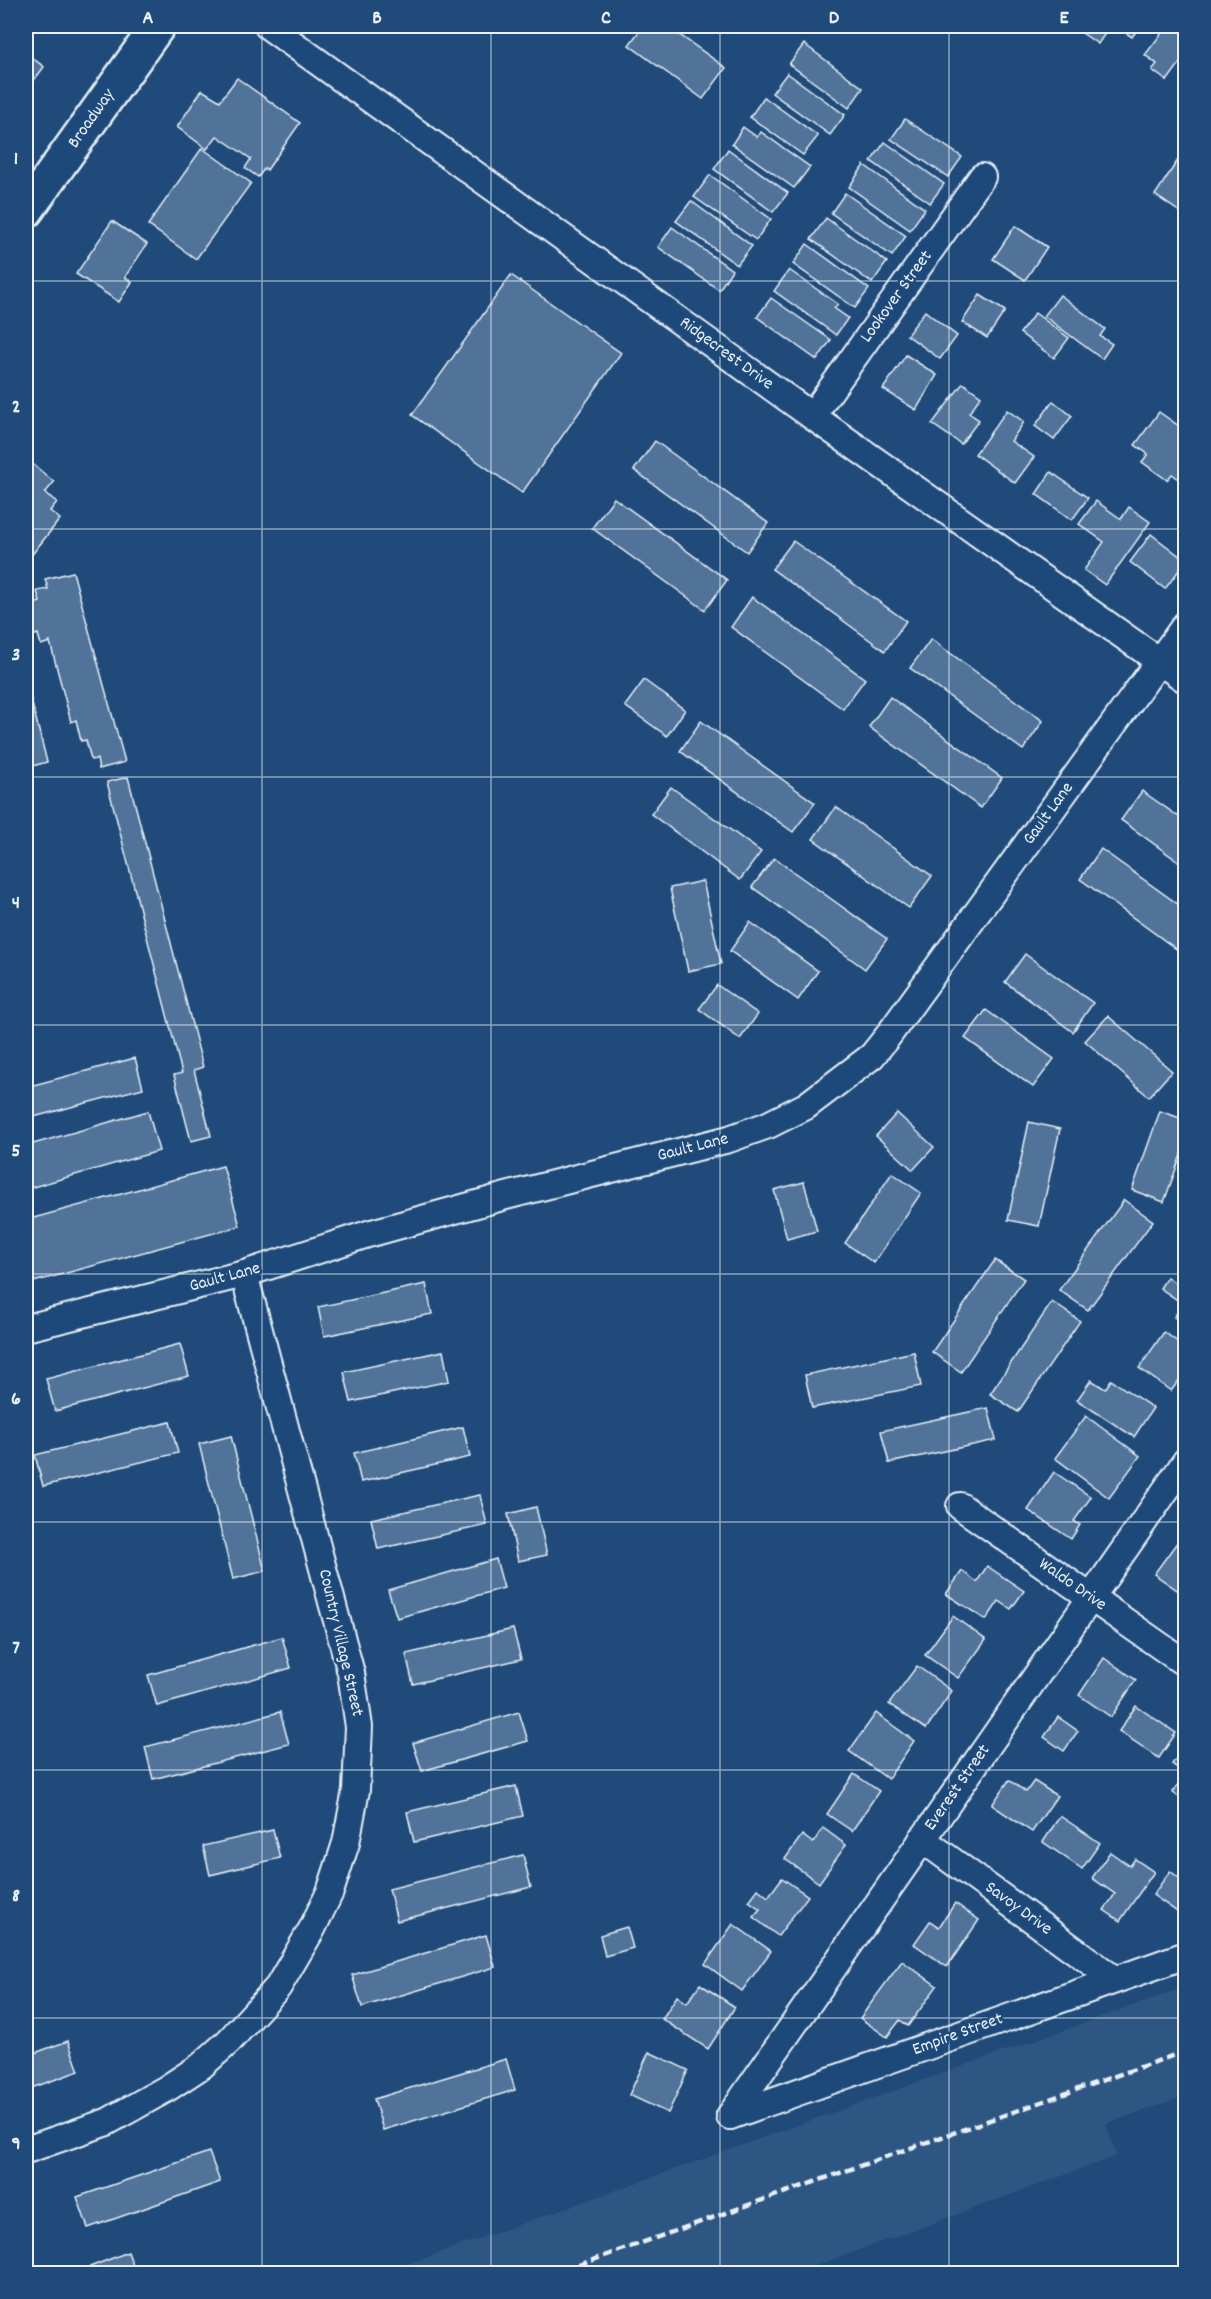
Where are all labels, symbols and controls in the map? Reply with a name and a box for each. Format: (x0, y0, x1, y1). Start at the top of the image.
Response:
text: A (143, 5, 154, 33)
text: B (372, 5, 382, 33)
text: C (601, 5, 611, 33)
text: D (829, 5, 840, 33)
text: E (1059, 5, 1069, 33)
street label: Broadway (62, 84, 122, 154)
text: 1 (14, 146, 18, 174)
street label: Lookover Street (855, 245, 939, 348)
street label: Ridgecrest Drive (674, 311, 778, 397)
text: 2 (12, 394, 20, 422)
text: 3 (12, 642, 20, 670)
street label: Gault Lane (1018, 777, 1080, 851)
text: 4 (12, 890, 20, 918)
street label: Gault Lane (655, 1127, 731, 1169)
text: 5 (11, 1138, 21, 1166)
street label: Gault Lane (187, 1257, 263, 1299)
text: 6 (11, 1386, 21, 1414)
street label: Waldo Drive (1033, 1552, 1111, 1618)
street label: Country Village Street (311, 1567, 369, 1719)
text: 7 (12, 1635, 20, 1663)
street label: Everest Street (919, 1739, 997, 1836)
street label: Savoy Drive (979, 1876, 1057, 1942)
text: 8 (12, 1883, 20, 1911)
street label: Empire Street (909, 2007, 1007, 2063)
text: 9 (11, 2131, 21, 2159)

